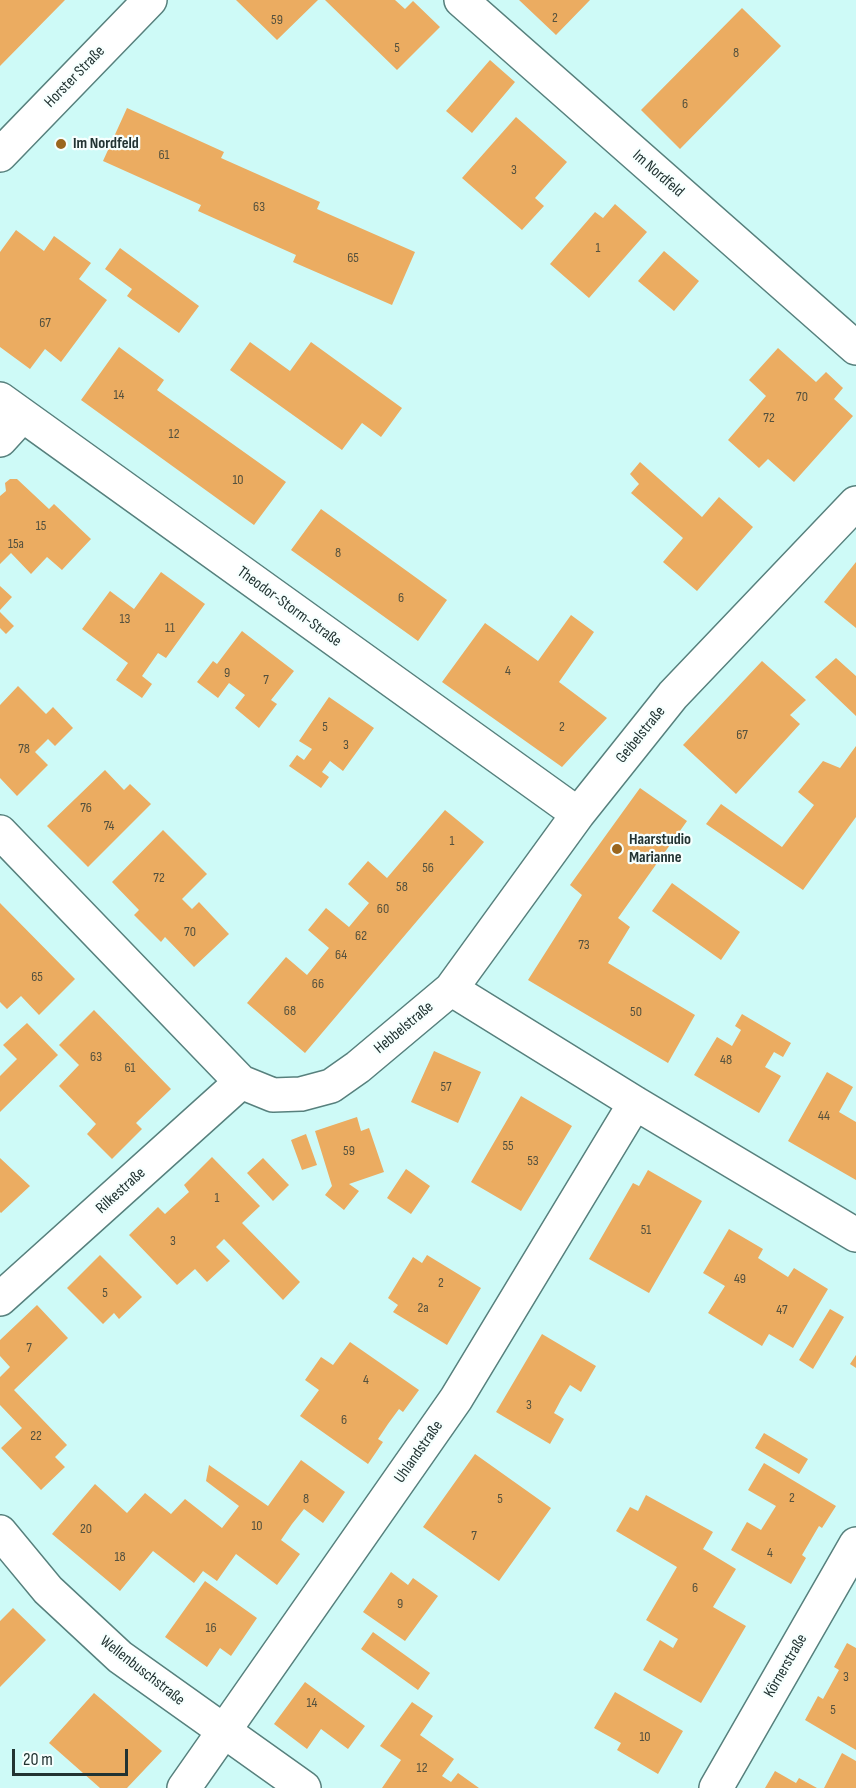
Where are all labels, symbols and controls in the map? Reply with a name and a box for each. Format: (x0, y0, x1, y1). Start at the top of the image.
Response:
house number: 2 (552, 10, 558, 26)
house number: 59 (271, 12, 283, 28)
house number: 5 (394, 40, 400, 56)
street label: Horster Straße (41, 42, 109, 112)
house number: 8 (733, 45, 739, 61)
house number: 6 (682, 96, 688, 112)
place label: Im Nordfeld (73, 134, 139, 154)
marker: Im Nordfeld (54, 137, 68, 151)
street label: Im Nordfeld (628, 146, 688, 202)
house number: 61 (158, 147, 170, 163)
house number: 3 (511, 162, 517, 178)
house number: 63 (253, 199, 265, 215)
house number: 1 (596, 240, 600, 256)
house number: 65 (347, 250, 359, 266)
house number: 67 (39, 315, 51, 331)
house number: 14 (114, 387, 124, 403)
house number: 70 (796, 389, 808, 405)
house number: 72 (763, 410, 775, 426)
house number: 12 (169, 426, 179, 442)
house number: 10 (232, 472, 244, 488)
house number: 15 (36, 518, 46, 534)
house number: 15a (8, 536, 24, 552)
house number: 8 (335, 545, 341, 561)
street label: Theodor-Storm-Straße (233, 563, 345, 651)
house number: 6 (398, 590, 404, 606)
house number: 13 (120, 611, 130, 627)
house number: 11 (165, 620, 175, 636)
house number: 4 (505, 663, 511, 679)
house number: 9 (224, 665, 230, 681)
house number: 7 (263, 672, 269, 688)
street label: Geibelstraße (612, 703, 670, 767)
house number: 5 (322, 719, 328, 735)
house number: 2 (559, 719, 565, 735)
house number: 67 (736, 727, 748, 743)
house number: 3 (343, 737, 349, 753)
house number: 78 (18, 741, 30, 757)
house number: 76 (80, 800, 92, 816)
house number: 74 (104, 818, 114, 834)
place label: Haarstudio Marianne (629, 830, 691, 868)
house number: 1 (450, 833, 454, 849)
marker: Haarstudio Marianne (610, 842, 624, 856)
house number: 56 (422, 860, 434, 876)
house number: 72 (153, 870, 165, 886)
house number: 58 (396, 879, 408, 895)
house number: 60 (377, 901, 389, 917)
house number: 70 (184, 924, 196, 940)
house number: 62 (355, 928, 367, 944)
house number: 73 (578, 937, 590, 953)
house number: 64 (335, 947, 347, 963)
house number: 65 (31, 969, 43, 985)
house number: 66 (312, 976, 324, 992)
street label: Hebbelstraße (370, 998, 438, 1058)
house number: 68 (284, 1003, 296, 1019)
house number: 50 (630, 1004, 642, 1020)
house number: 63 (90, 1049, 102, 1065)
house number: 48 (720, 1052, 732, 1068)
house number: 61 (124, 1060, 136, 1076)
house number: 57 (440, 1079, 452, 1095)
house number: 44 (818, 1108, 830, 1124)
house number: 55 (502, 1138, 514, 1154)
house number: 59 (343, 1143, 355, 1159)
house number: 53 (527, 1153, 539, 1169)
street label: Rilkestraße (92, 1164, 150, 1218)
house number: 1 (215, 1190, 219, 1206)
house number: 51 (641, 1222, 651, 1238)
house number: 3 (170, 1233, 176, 1249)
house number: 49 (734, 1271, 746, 1287)
house number: 2 (438, 1275, 444, 1291)
house number: 5 (102, 1285, 108, 1301)
house number: 2a (417, 1300, 429, 1316)
house number: 47 (776, 1302, 788, 1318)
house number: 7 (26, 1340, 32, 1356)
house number: 4 (363, 1372, 369, 1388)
house number: 3 (526, 1397, 532, 1413)
house number: 6 (341, 1412, 347, 1428)
street label: Uhlandstraße (391, 1417, 447, 1487)
house number: 22 (30, 1428, 42, 1444)
house number: 2 (789, 1490, 795, 1506)
house number: 8 (303, 1491, 309, 1507)
house number: 5 (497, 1491, 503, 1507)
house number: 10 (251, 1518, 263, 1534)
house number: 20 (80, 1521, 92, 1537)
house number: 7 (471, 1528, 477, 1544)
house number: 4 (767, 1545, 773, 1561)
house number: 18 (114, 1549, 126, 1565)
house number: 6 (692, 1580, 698, 1596)
house number: 9 (397, 1596, 403, 1612)
house number: 16 (205, 1620, 217, 1636)
street label: Körnerstraße (760, 1631, 812, 1701)
street label: Wellenbuschstraße (96, 1632, 188, 1710)
house number: 3 (843, 1669, 849, 1685)
house number: 14 (307, 1695, 317, 1711)
house number: 5 (830, 1702, 836, 1718)
house number: 10 (639, 1729, 651, 1745)
scale bar (15, 1737, 130, 1775)
text: 20 m (23, 1749, 53, 1770)
house number: 12 (417, 1760, 427, 1776)

